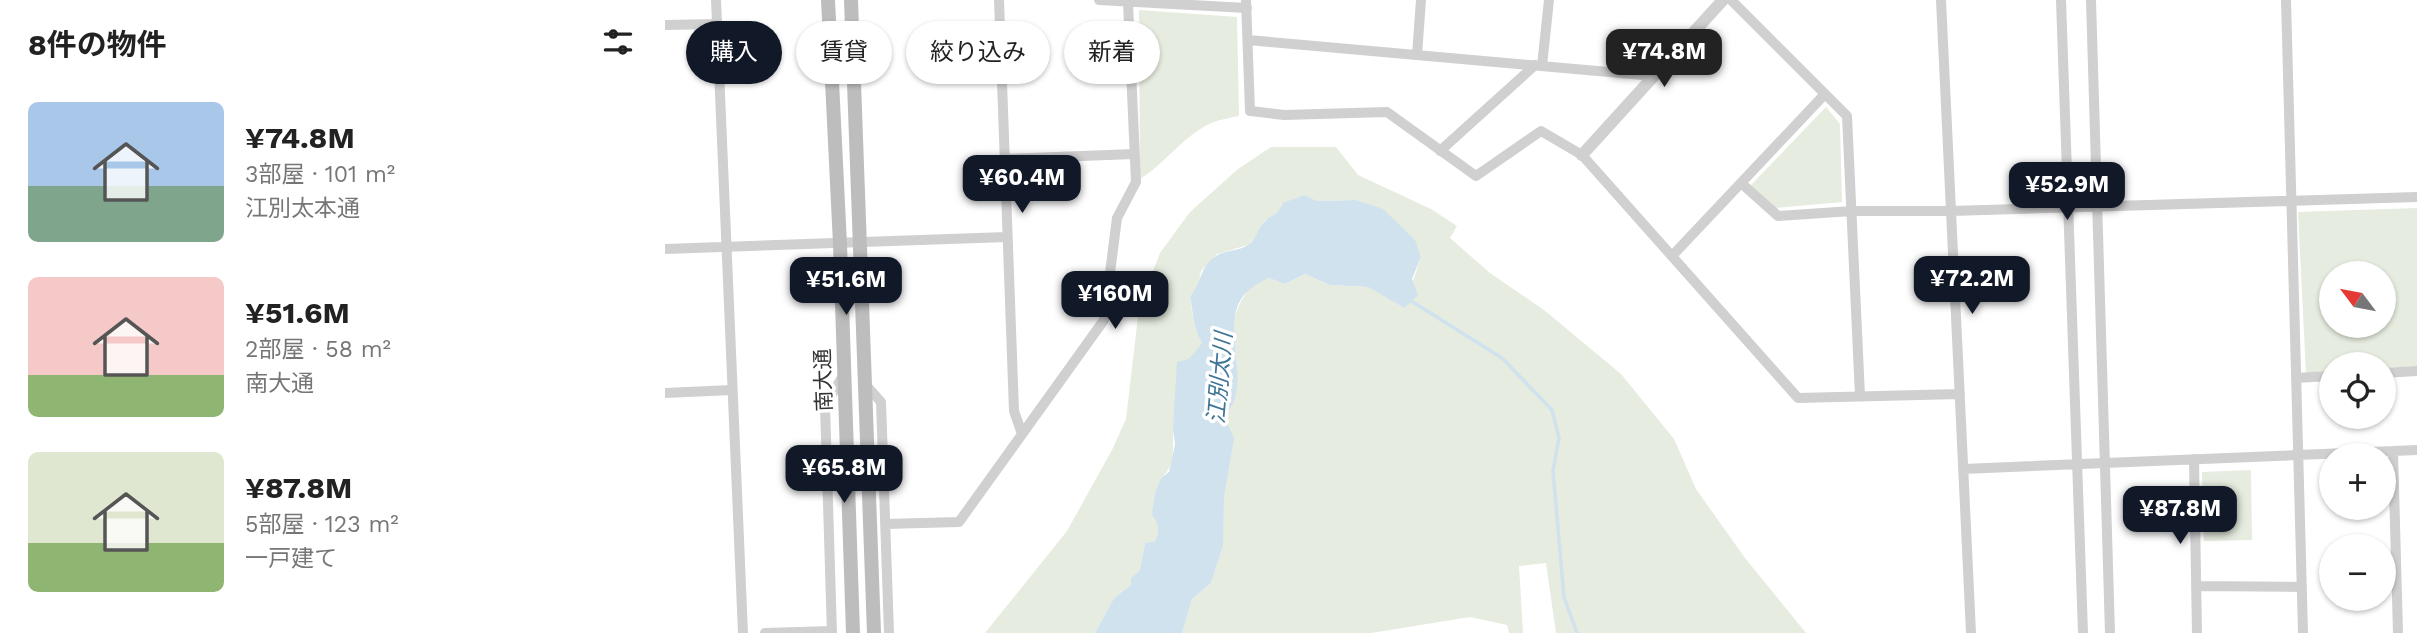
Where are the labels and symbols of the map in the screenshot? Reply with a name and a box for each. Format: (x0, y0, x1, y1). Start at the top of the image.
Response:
pin: ¥74.8M (1607, 29, 1721, 89)
pin: ¥60.4M (965, 156, 1079, 215)
pin: ¥52.9M (2010, 162, 2124, 222)
pin: ¥72.2M (1915, 256, 2029, 316)
pin: ¥51.6M (789, 258, 903, 317)
north arrow (2319, 261, 2396, 338)
pin: ¥160M (1066, 272, 1164, 331)
water label: 江別太川 (1203, 328, 1238, 425)
street label: 南大通 (809, 348, 837, 412)
pin: ¥65.8M (787, 446, 901, 505)
pin: ¥87.8M (2123, 486, 2237, 546)

